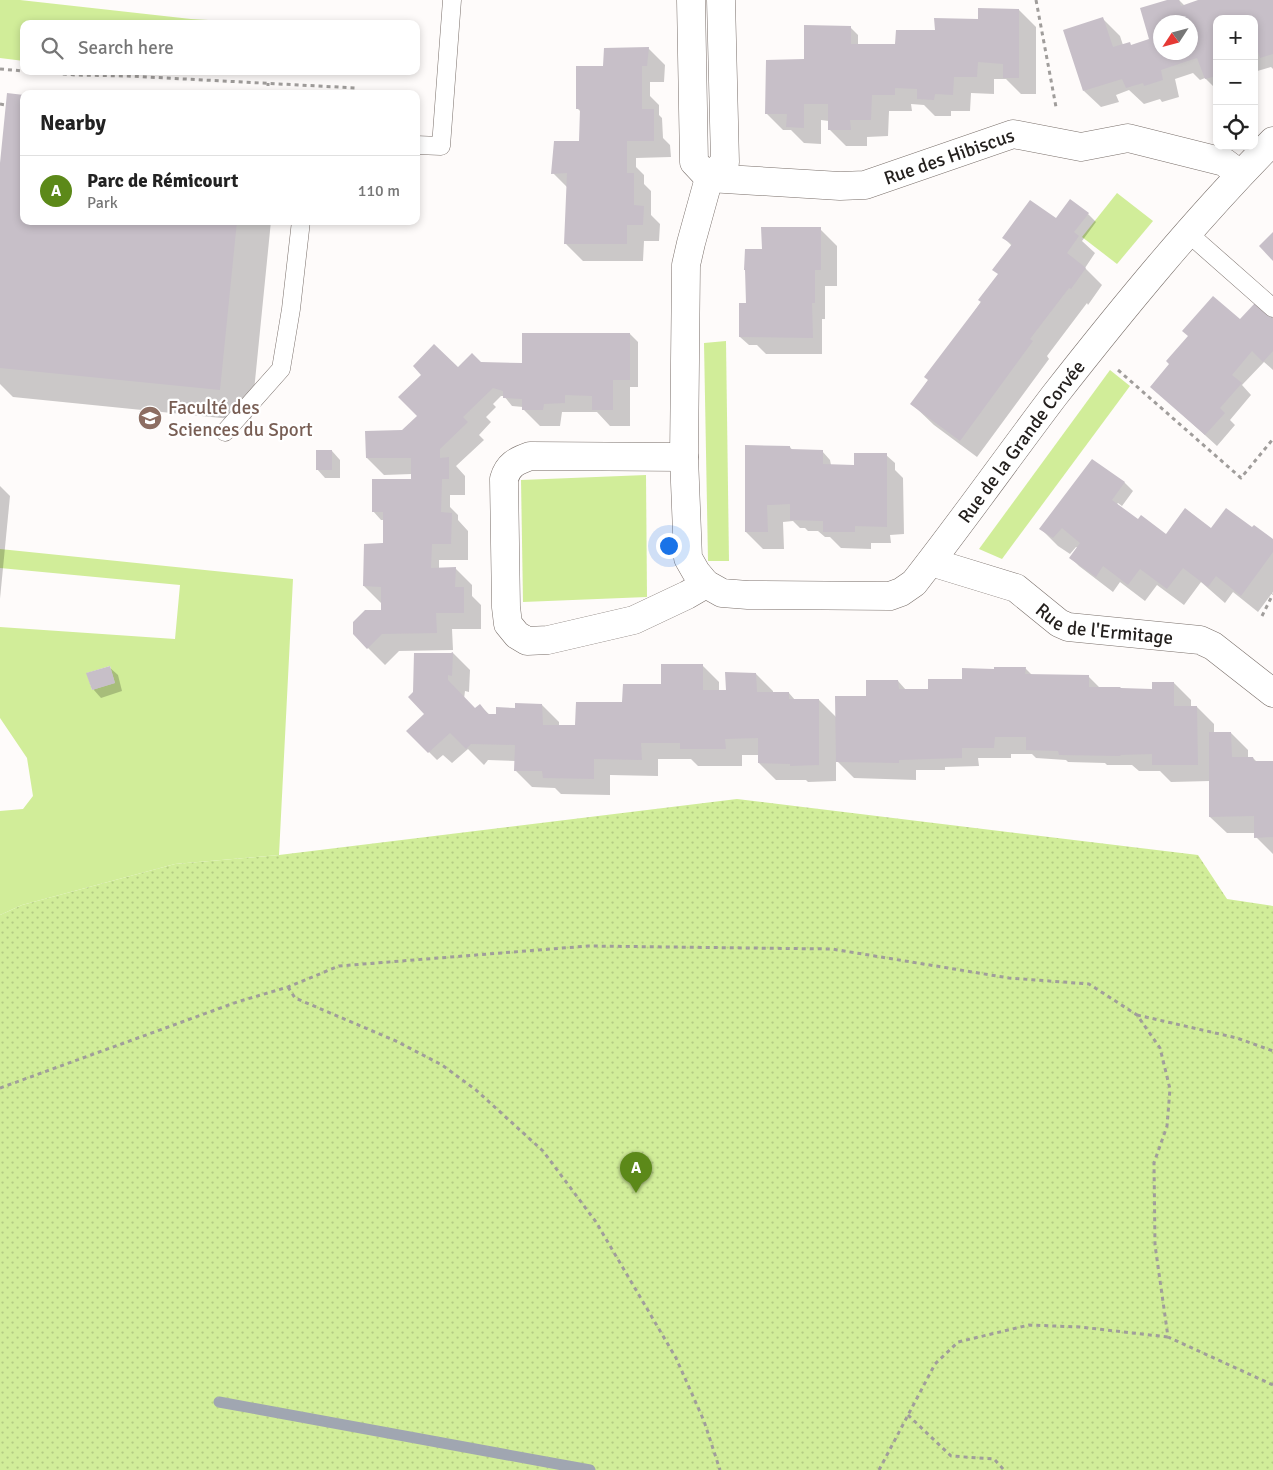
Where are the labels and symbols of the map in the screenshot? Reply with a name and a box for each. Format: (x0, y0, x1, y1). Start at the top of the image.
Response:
north arrow (1153, 15, 1198, 60)
street label: Rue des Hibiscus (881, 123, 1018, 191)
street label: Rue de la Grande Corvée (953, 356, 1091, 528)
place label: Faculté des Sciences du Sport (168, 396, 313, 442)
school or university icon: Faculté des Sciences du Sport (137, 405, 163, 431)
your location (656, 533, 682, 559)
street label: Rue de l'Ermitage (1031, 598, 1174, 650)
pin: A (620, 1152, 652, 1193)

